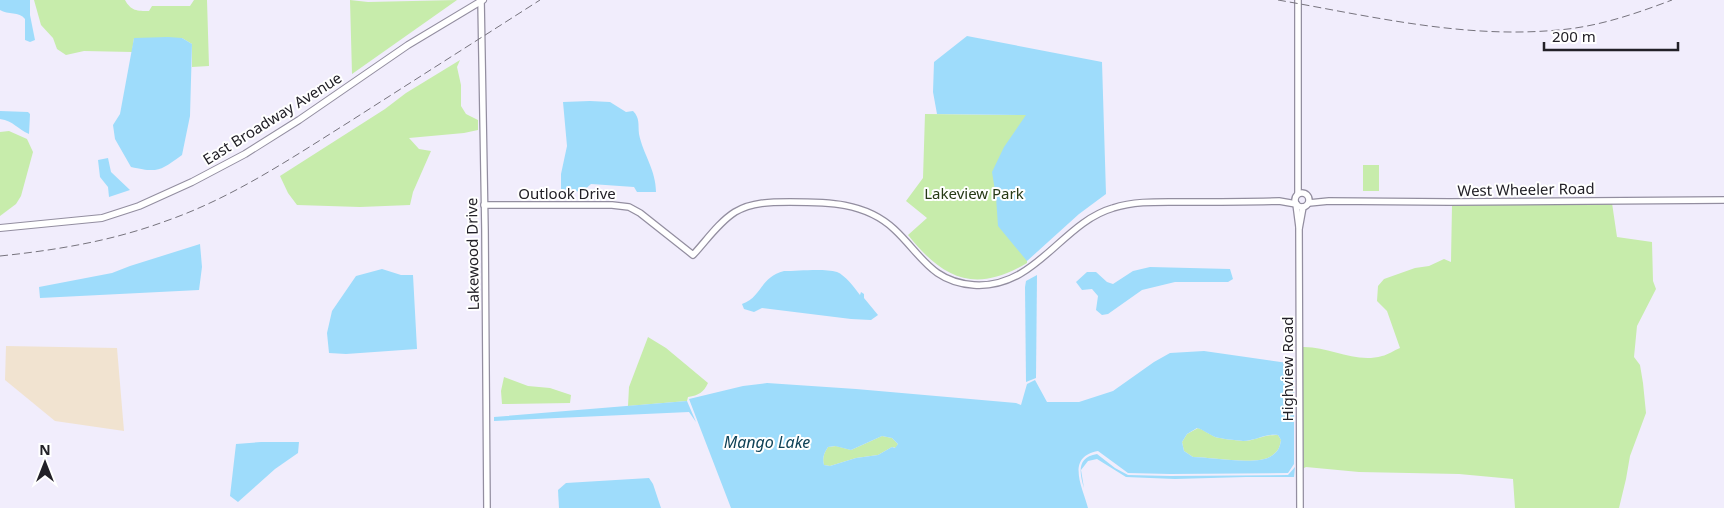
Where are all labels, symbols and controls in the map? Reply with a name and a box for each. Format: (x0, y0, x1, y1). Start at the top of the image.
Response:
scale bar (1544, 20, 1678, 52)
text: 200 m (1552, 26, 1596, 46)
street label: East Broadway Avenue (199, 67, 345, 169)
street label: West Wheeler Road (1457, 178, 1595, 200)
street label: Outlook Drive (518, 183, 616, 203)
park label: Lakeview Park (924, 183, 1024, 203)
street label: Lakewood Drive (461, 198, 483, 310)
street label: Highview Road (1277, 317, 1297, 421)
water label: Mango Lake (724, 431, 810, 453)
north arrow (20, 438, 70, 488)
text: N (39, 440, 51, 459)

